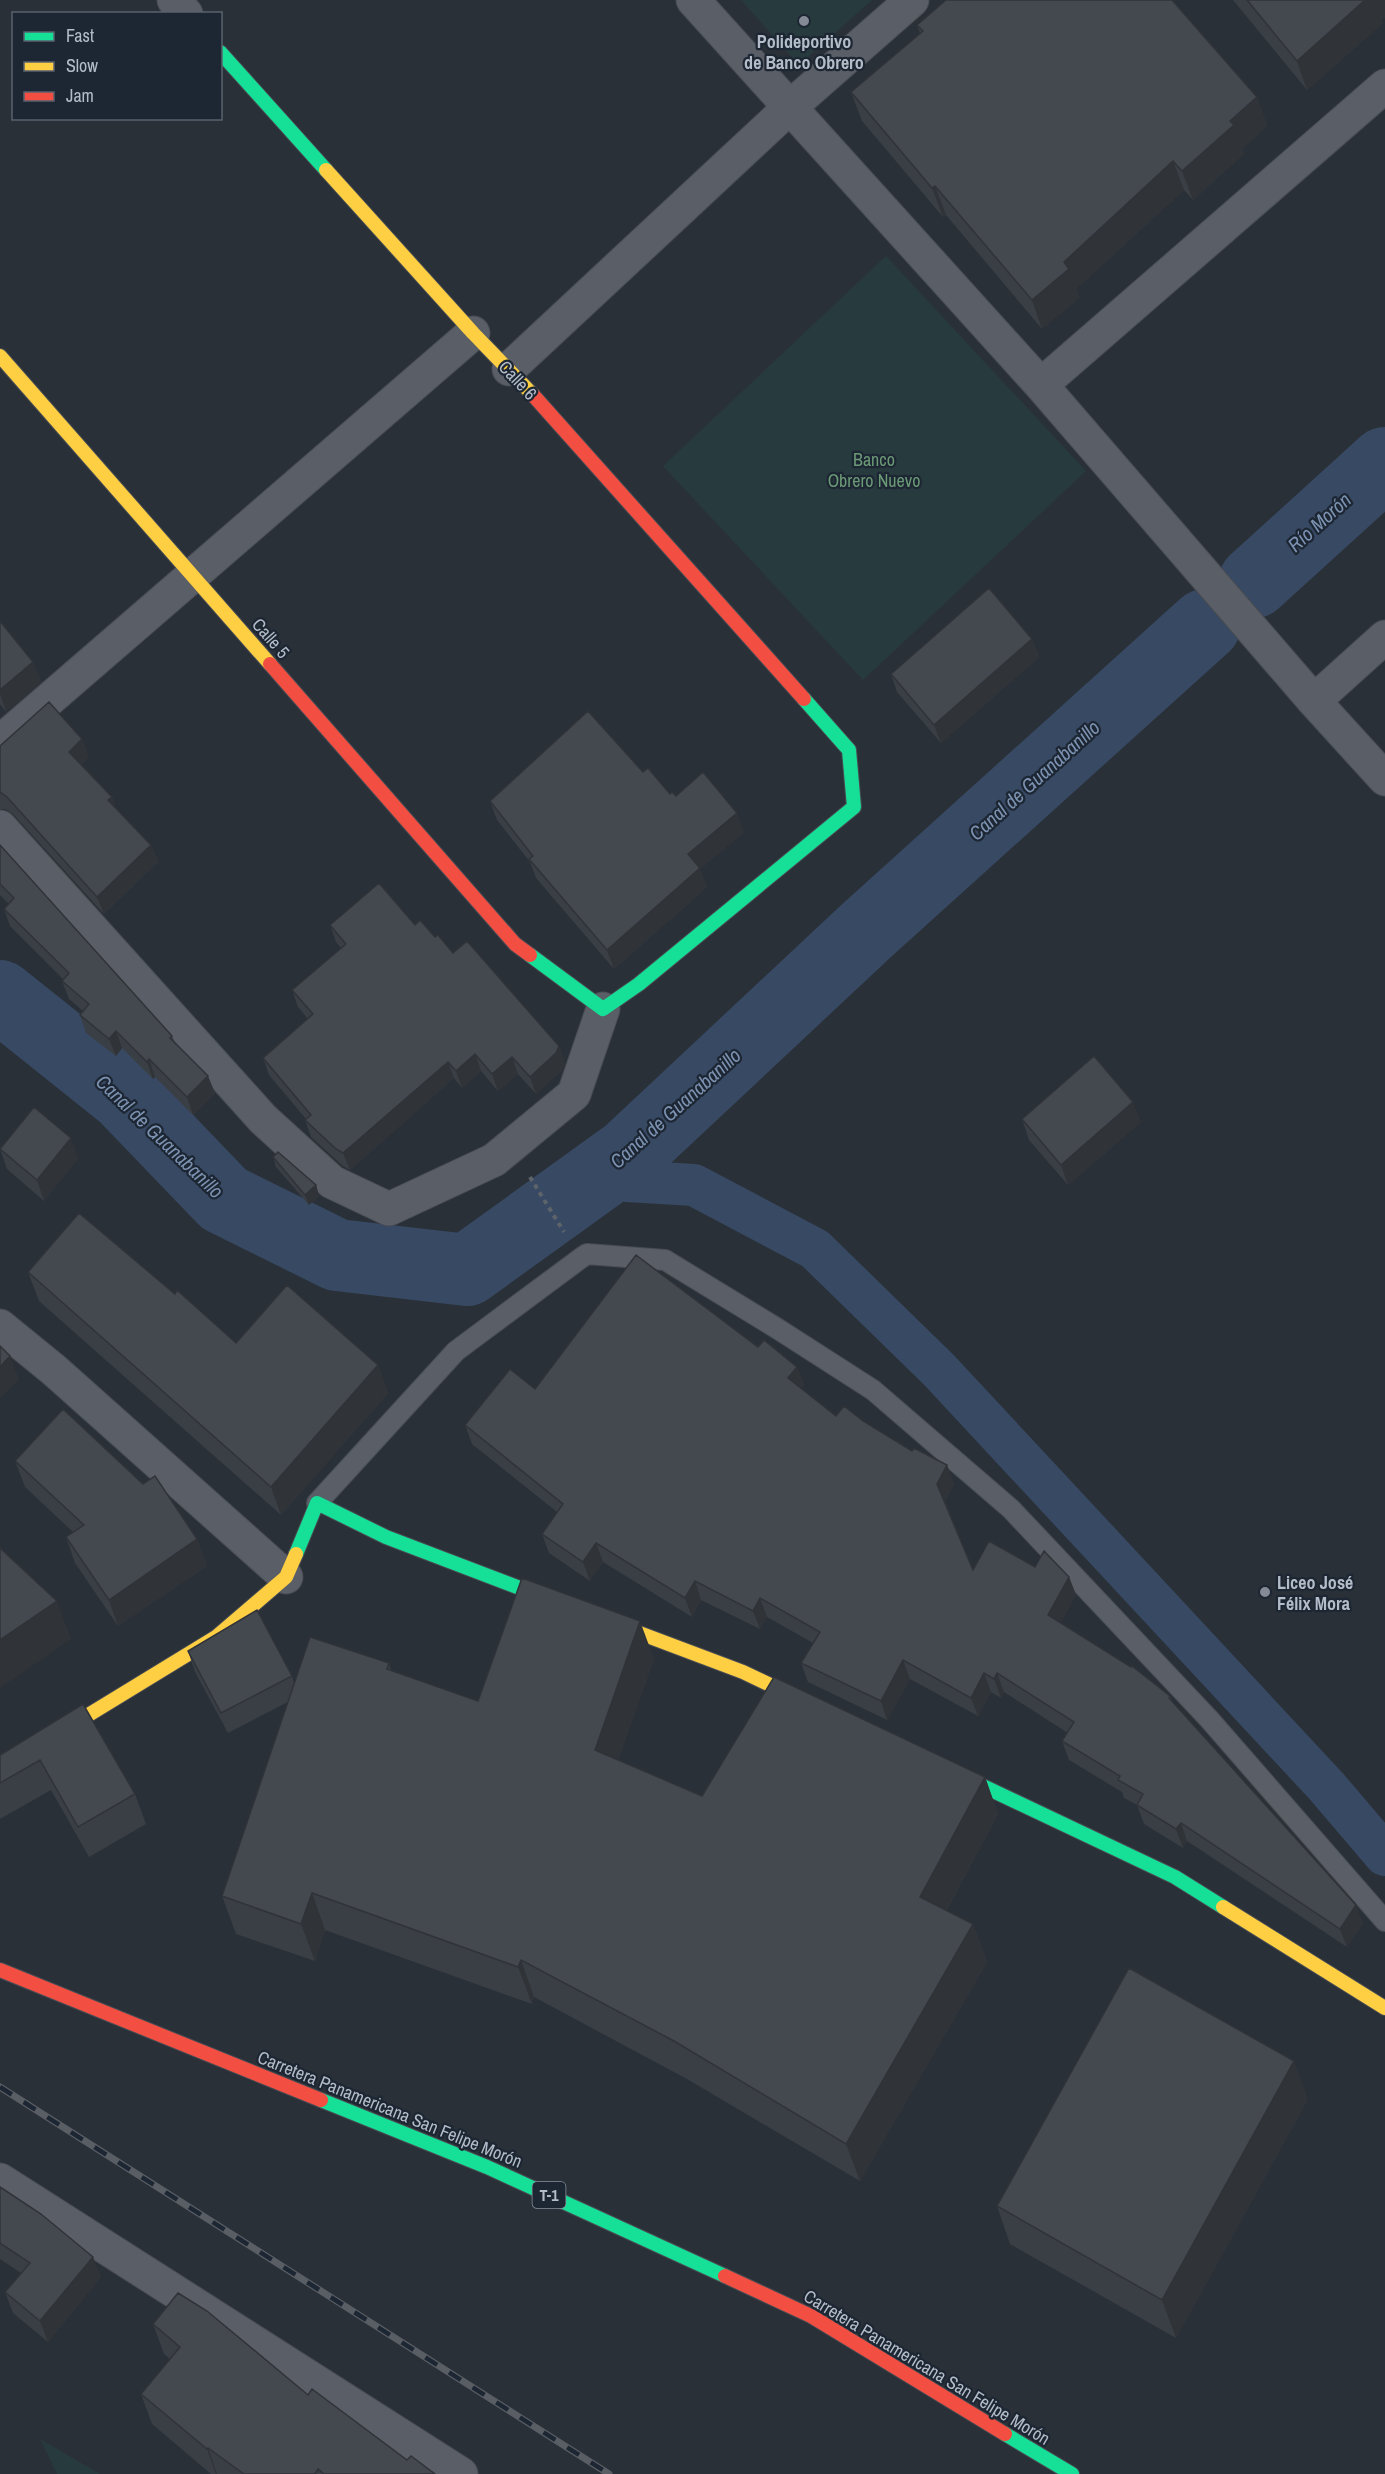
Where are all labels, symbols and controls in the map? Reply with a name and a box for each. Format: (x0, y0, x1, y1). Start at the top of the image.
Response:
legend (12, 12, 222, 120)
marker: Polideportivo de Banco Obrero (797, 14, 811, 28)
text: Fast (66, 23, 94, 48)
place label: Polideportivo de Banco Obrero (744, 29, 864, 75)
text: Slow (66, 53, 98, 78)
text: Jam (66, 83, 94, 108)
street label: Calle 6 (493, 355, 543, 405)
park label: Banco Obrero Nuevo (828, 447, 920, 493)
water label: Río Morón (1282, 486, 1356, 558)
street label: Calle 5 (246, 612, 296, 664)
water label: Canal de Guanabanillo (963, 714, 1105, 846)
water label: Canal de Guanabanillo (604, 1042, 746, 1174)
water label: Canal de Guanabanillo (90, 1068, 230, 1204)
place label: Liceo José Félix Mora (1277, 1570, 1353, 1616)
marker: Liceo José Félix Mora (1258, 1585, 1272, 1599)
street label: Carretera Panamericana San Felipe Morón (254, 2044, 526, 2174)
road number: T-1 (532, 2182, 566, 2208)
street label: Carretera Panamericana San Felipe Morón (799, 2283, 1055, 2451)

